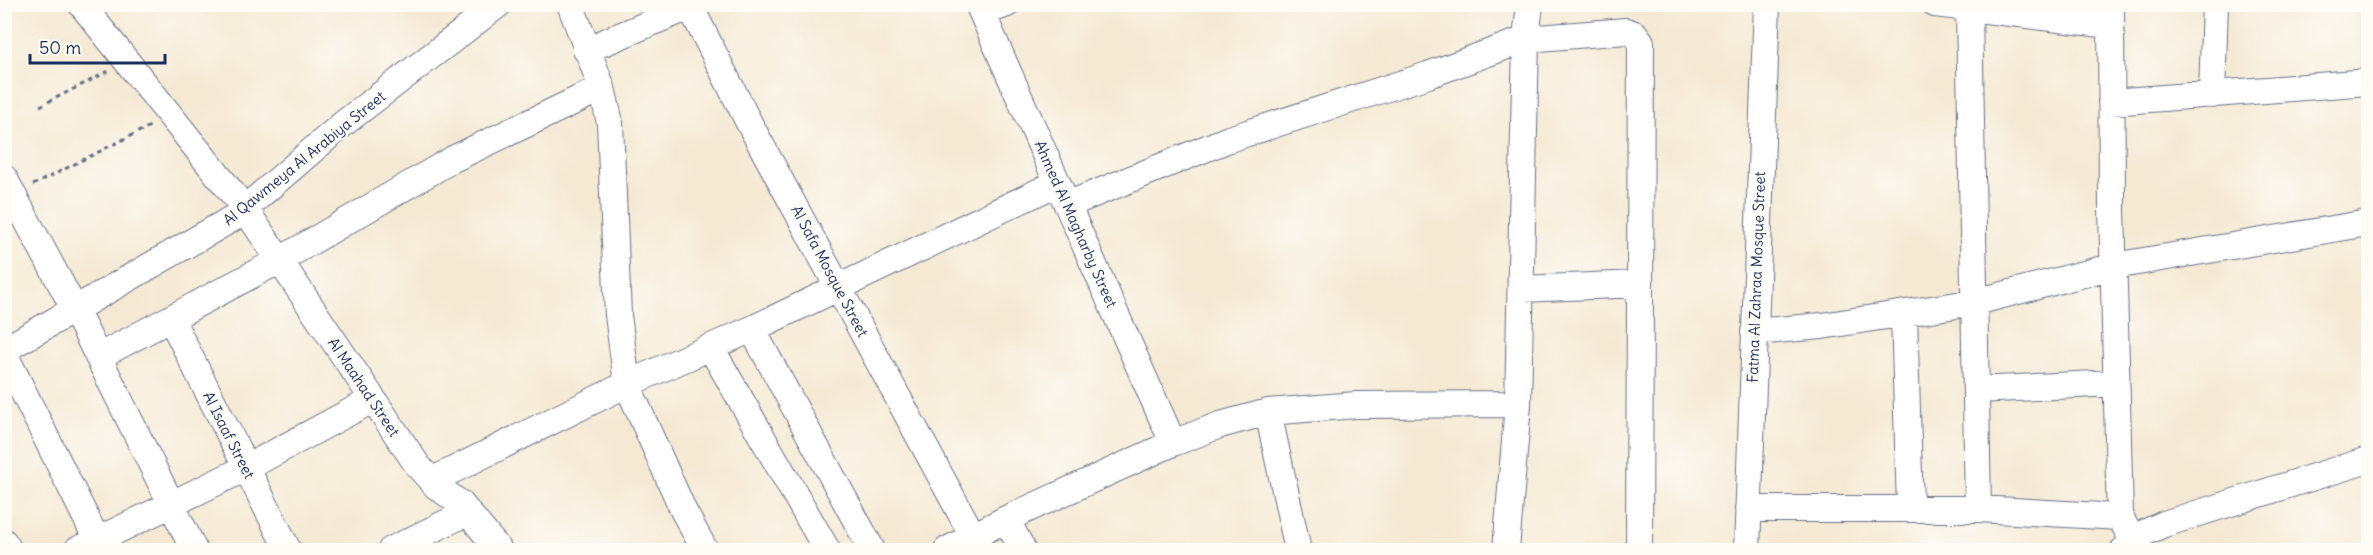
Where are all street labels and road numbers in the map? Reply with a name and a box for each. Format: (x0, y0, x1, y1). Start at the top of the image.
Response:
street label: Al Qawmeya Al Arabiya Street (219, 87, 389, 229)
street label: Ahmed Al Magharby Street (1030, 137, 1122, 311)
street label: Fatma Al Zahraa Mosque Street (1743, 171, 1769, 383)
street label: Al Safa Mosque Street (787, 202, 873, 340)
street label: Al Maahad Street (324, 334, 404, 440)
street label: Al Isaaf Street (199, 388, 259, 482)

